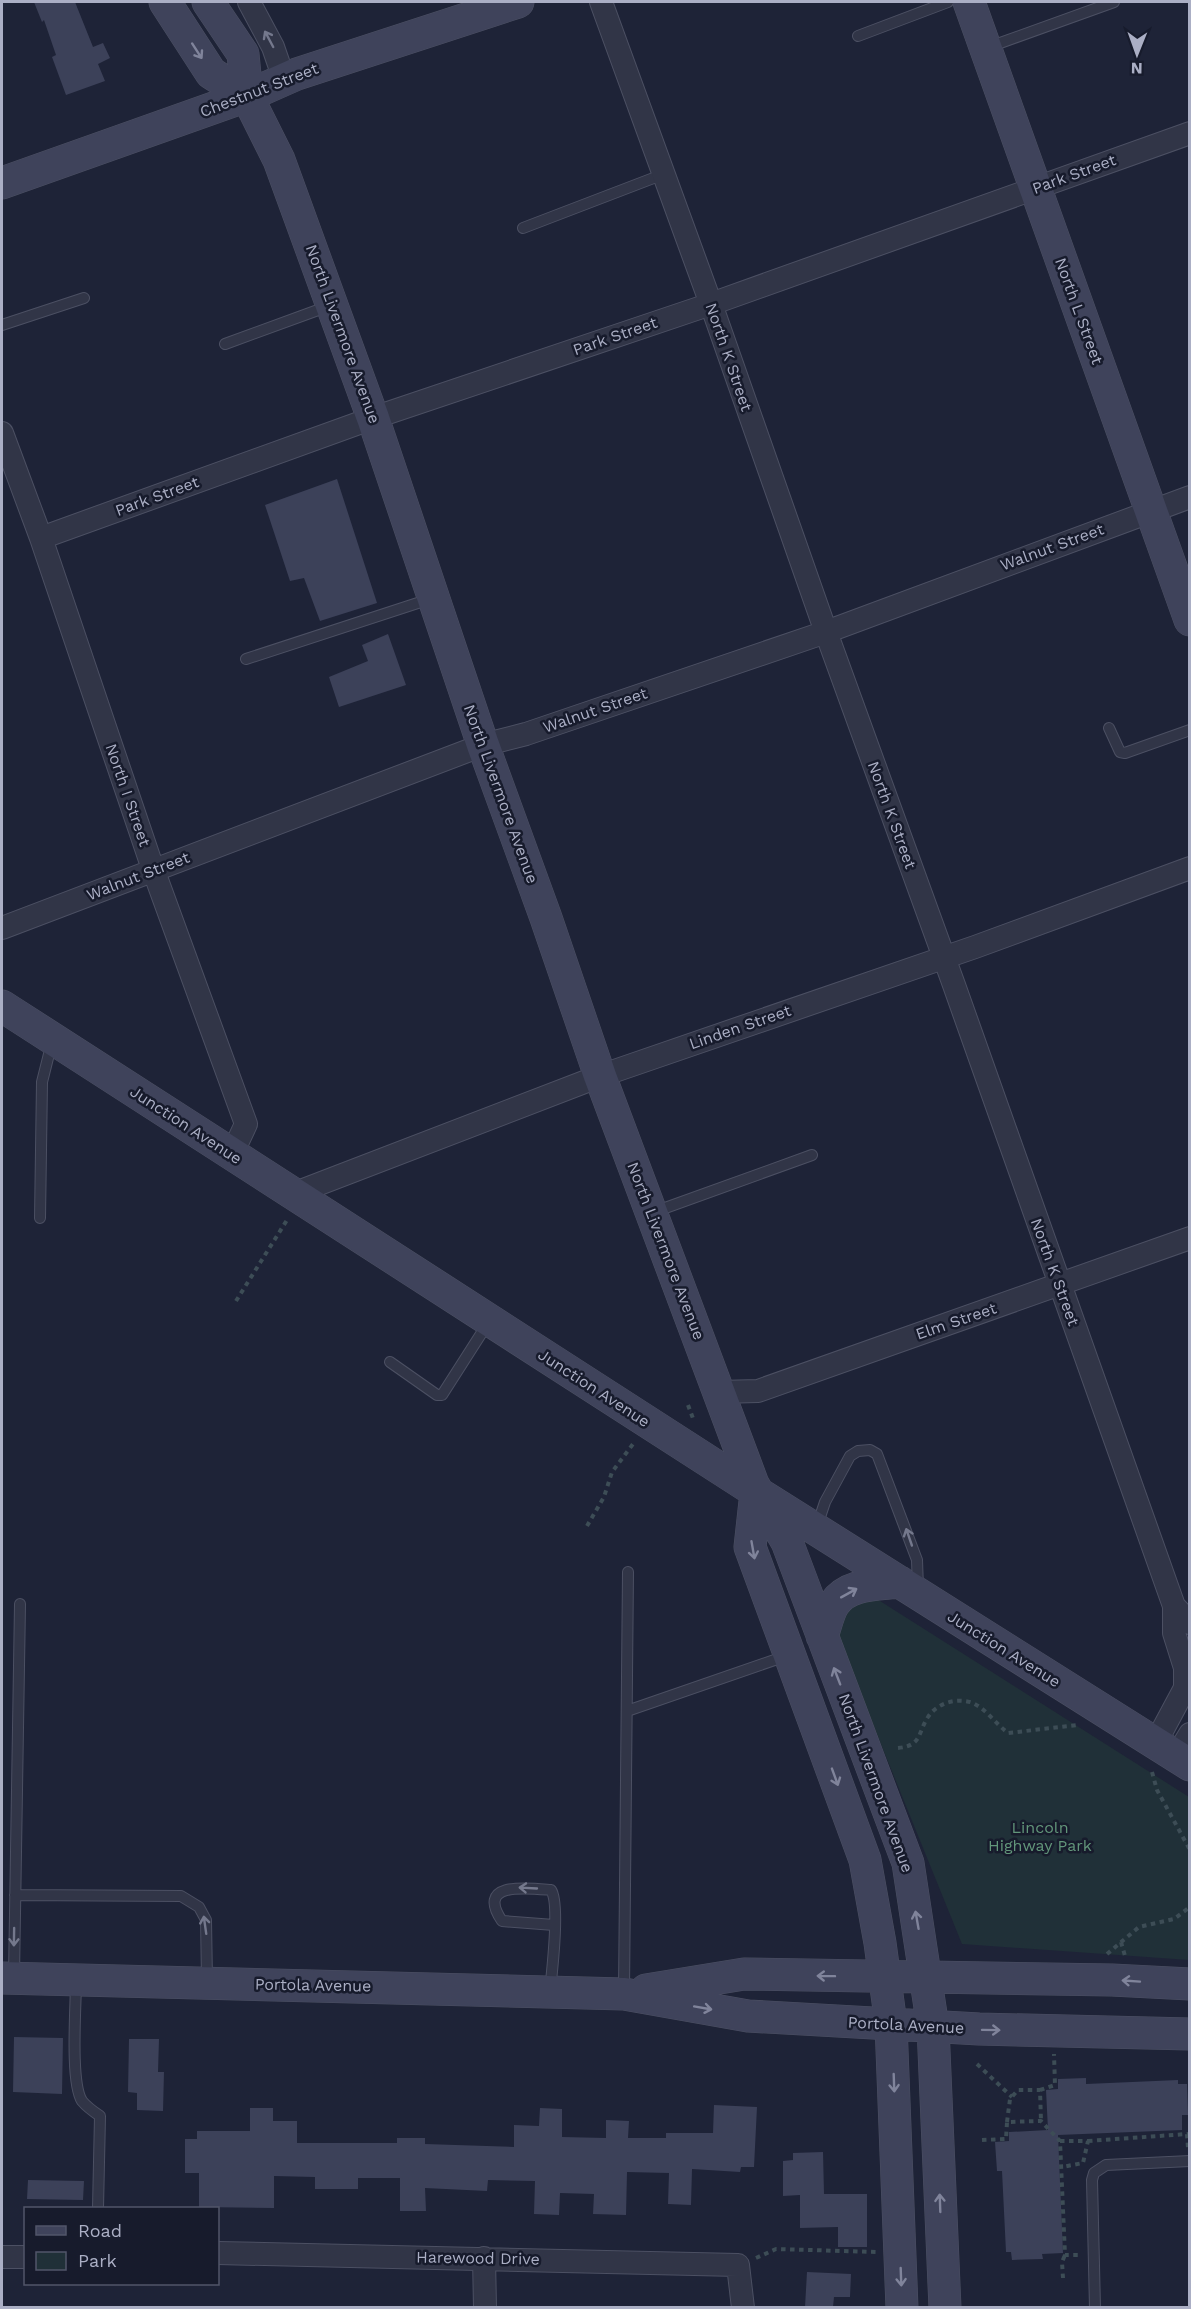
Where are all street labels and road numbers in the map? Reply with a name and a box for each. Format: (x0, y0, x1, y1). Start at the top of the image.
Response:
street label: Chestnut Street (197, 59, 321, 121)
street label: Park Street (1030, 150, 1119, 198)
street label: North Livermore Avenue (302, 242, 384, 426)
street label: North L Street (1051, 255, 1107, 367)
street label: North K Street (702, 300, 757, 414)
street label: Park Street (570, 313, 660, 359)
street label: Park Street (113, 472, 202, 520)
street label: Walnut Street (998, 519, 1107, 575)
street label: Walnut Street (540, 683, 650, 737)
street label: North Livermore Avenue (460, 702, 542, 886)
street label: North I Street (101, 741, 155, 849)
street label: North K Street (864, 759, 920, 872)
street label: Walnut Street (84, 848, 192, 904)
street label: Linden Street (687, 1001, 794, 1053)
street label: Junction Avenue (127, 1082, 245, 1168)
street label: North Livermore Avenue (623, 1159, 709, 1343)
street label: North K Street (1027, 1216, 1083, 1329)
street label: Elm Street (913, 1298, 999, 1344)
street label: Junction Avenue (535, 1345, 653, 1431)
street label: Junction Avenue (944, 1607, 1064, 1691)
street label: North Livermore Avenue (835, 1691, 917, 1875)
street label: Portola Avenue (255, 1974, 371, 1996)
street label: Portola Avenue (847, 2012, 965, 2038)
street label: Harewood Drive (416, 2247, 540, 2269)

